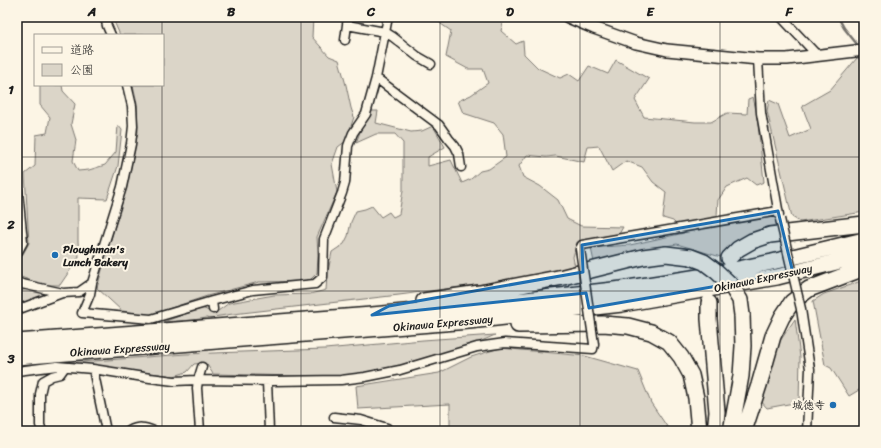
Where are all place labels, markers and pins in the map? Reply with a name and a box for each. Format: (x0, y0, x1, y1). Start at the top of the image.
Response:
place label: Ploughman's Lunch Bakery (63, 240, 128, 272)
marker: Ploughman's Lunch Bakery (50, 250, 60, 260)
place label: 城徳寺 (792, 396, 825, 415)
marker: 城徳寺 (828, 400, 838, 410)

